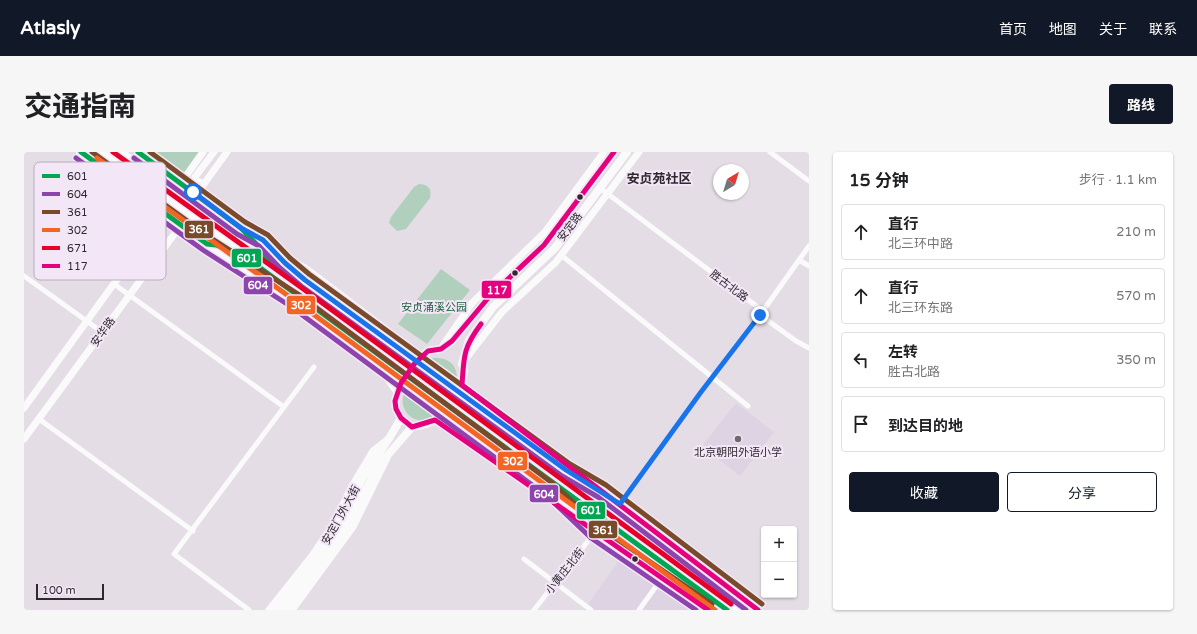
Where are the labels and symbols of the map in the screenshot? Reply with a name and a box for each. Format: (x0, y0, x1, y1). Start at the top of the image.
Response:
legend (34, 162, 166, 280)
north arrow (713, 164, 749, 200)
text: 601 (67, 170, 88, 183)
district label: 安贞苑社区 (626, 171, 692, 187)
route start (184, 183, 202, 201)
text: 604 (67, 188, 88, 201)
unlabelled marker (575, 192, 585, 202)
text: 361 (67, 206, 88, 219)
street label: 安定路 (555, 210, 585, 244)
line badge: 361 (184, 220, 214, 239)
text: 361 (189, 223, 209, 236)
text: 302 (67, 224, 88, 237)
text: 671 (67, 242, 88, 255)
line badge: 601 (231, 248, 262, 268)
text: 601 (237, 252, 257, 265)
text: 117 (67, 260, 88, 273)
unlabelled marker (510, 268, 520, 278)
street label: 胜古北路 (708, 268, 750, 304)
line badge: 604 (243, 276, 273, 295)
text: 604 (248, 279, 268, 292)
line badge: 117 (481, 280, 512, 299)
text: 117 (487, 284, 507, 297)
line badge: 302 (286, 295, 316, 315)
text: 302 (291, 299, 311, 312)
park label: 安贞涌溪公园 (401, 301, 467, 314)
route end (751, 306, 769, 324)
street label: 安华路 (88, 315, 118, 349)
marker: 北京朝阳外语小学 (733, 434, 743, 444)
place label: 北京朝阳外语小学 (694, 446, 782, 459)
line badge: 302 (497, 451, 528, 471)
text: 302 (503, 455, 523, 468)
street label: 安定门外大街 (319, 483, 363, 547)
line badge: 604 (529, 484, 559, 503)
text: 604 (534, 488, 554, 501)
line badge: 601 (576, 501, 606, 520)
text: 601 (581, 504, 601, 517)
line badge: 361 (588, 520, 618, 539)
text: 361 (593, 524, 613, 537)
street label: 小黄庄北街 (543, 545, 587, 597)
unlabelled marker (630, 554, 640, 564)
scale bar (36, 582, 104, 601)

